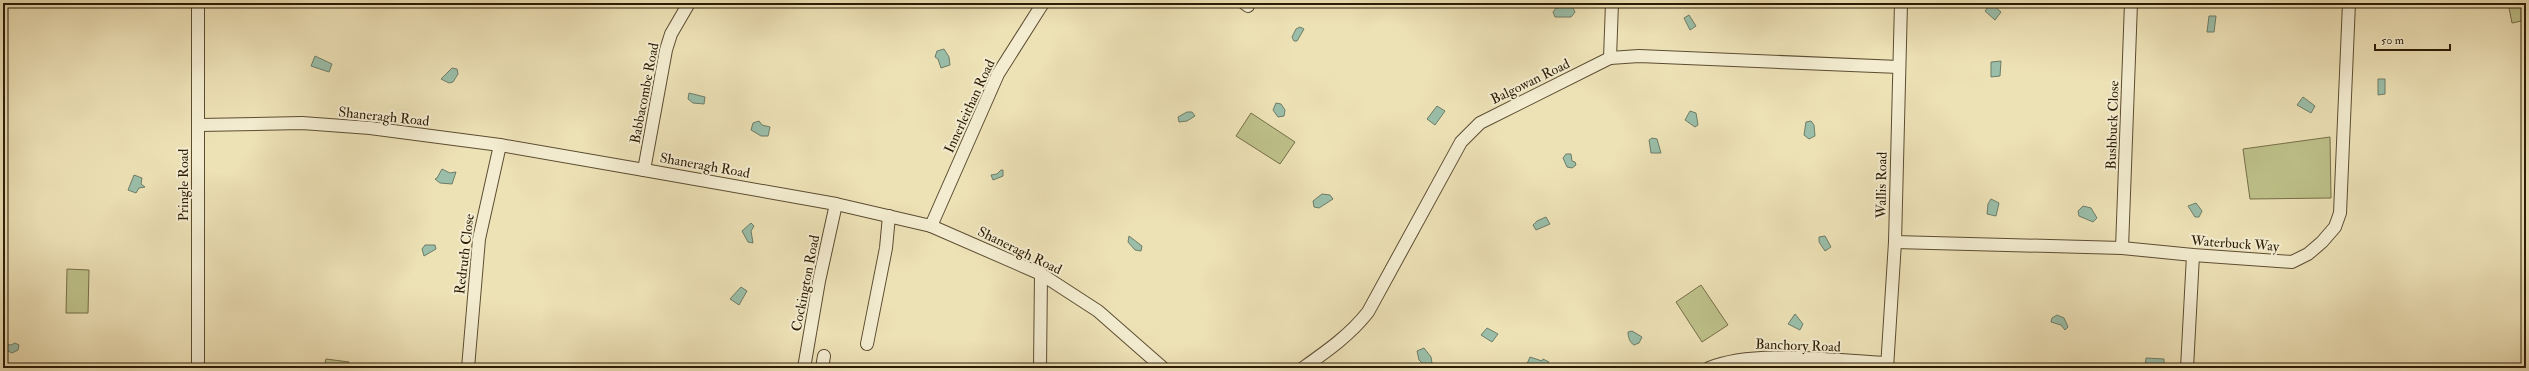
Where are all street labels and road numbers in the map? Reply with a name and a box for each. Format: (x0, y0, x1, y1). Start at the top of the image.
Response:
street label: Babbacombe Road (626, 41, 663, 145)
street label: Balgowan Road (1488, 55, 1573, 108)
street label: Innerleithan Road (940, 57, 999, 156)
street label: Bushbuck Close (2102, 80, 2123, 170)
street label: Shaneragh Road (338, 103, 430, 130)
street label: Pringle Road (175, 149, 192, 221)
street label: Shaneragh Road (658, 149, 751, 182)
street label: Wallis Road (1872, 151, 1891, 219)
street label: Redruth Close (451, 213, 478, 295)
street label: Shaneragh Road (975, 223, 1065, 278)
street label: Waterbuck Way (2189, 232, 2281, 256)
street label: Cockington Road (788, 233, 823, 333)
street label: Banchory Road (1755, 336, 1841, 356)

